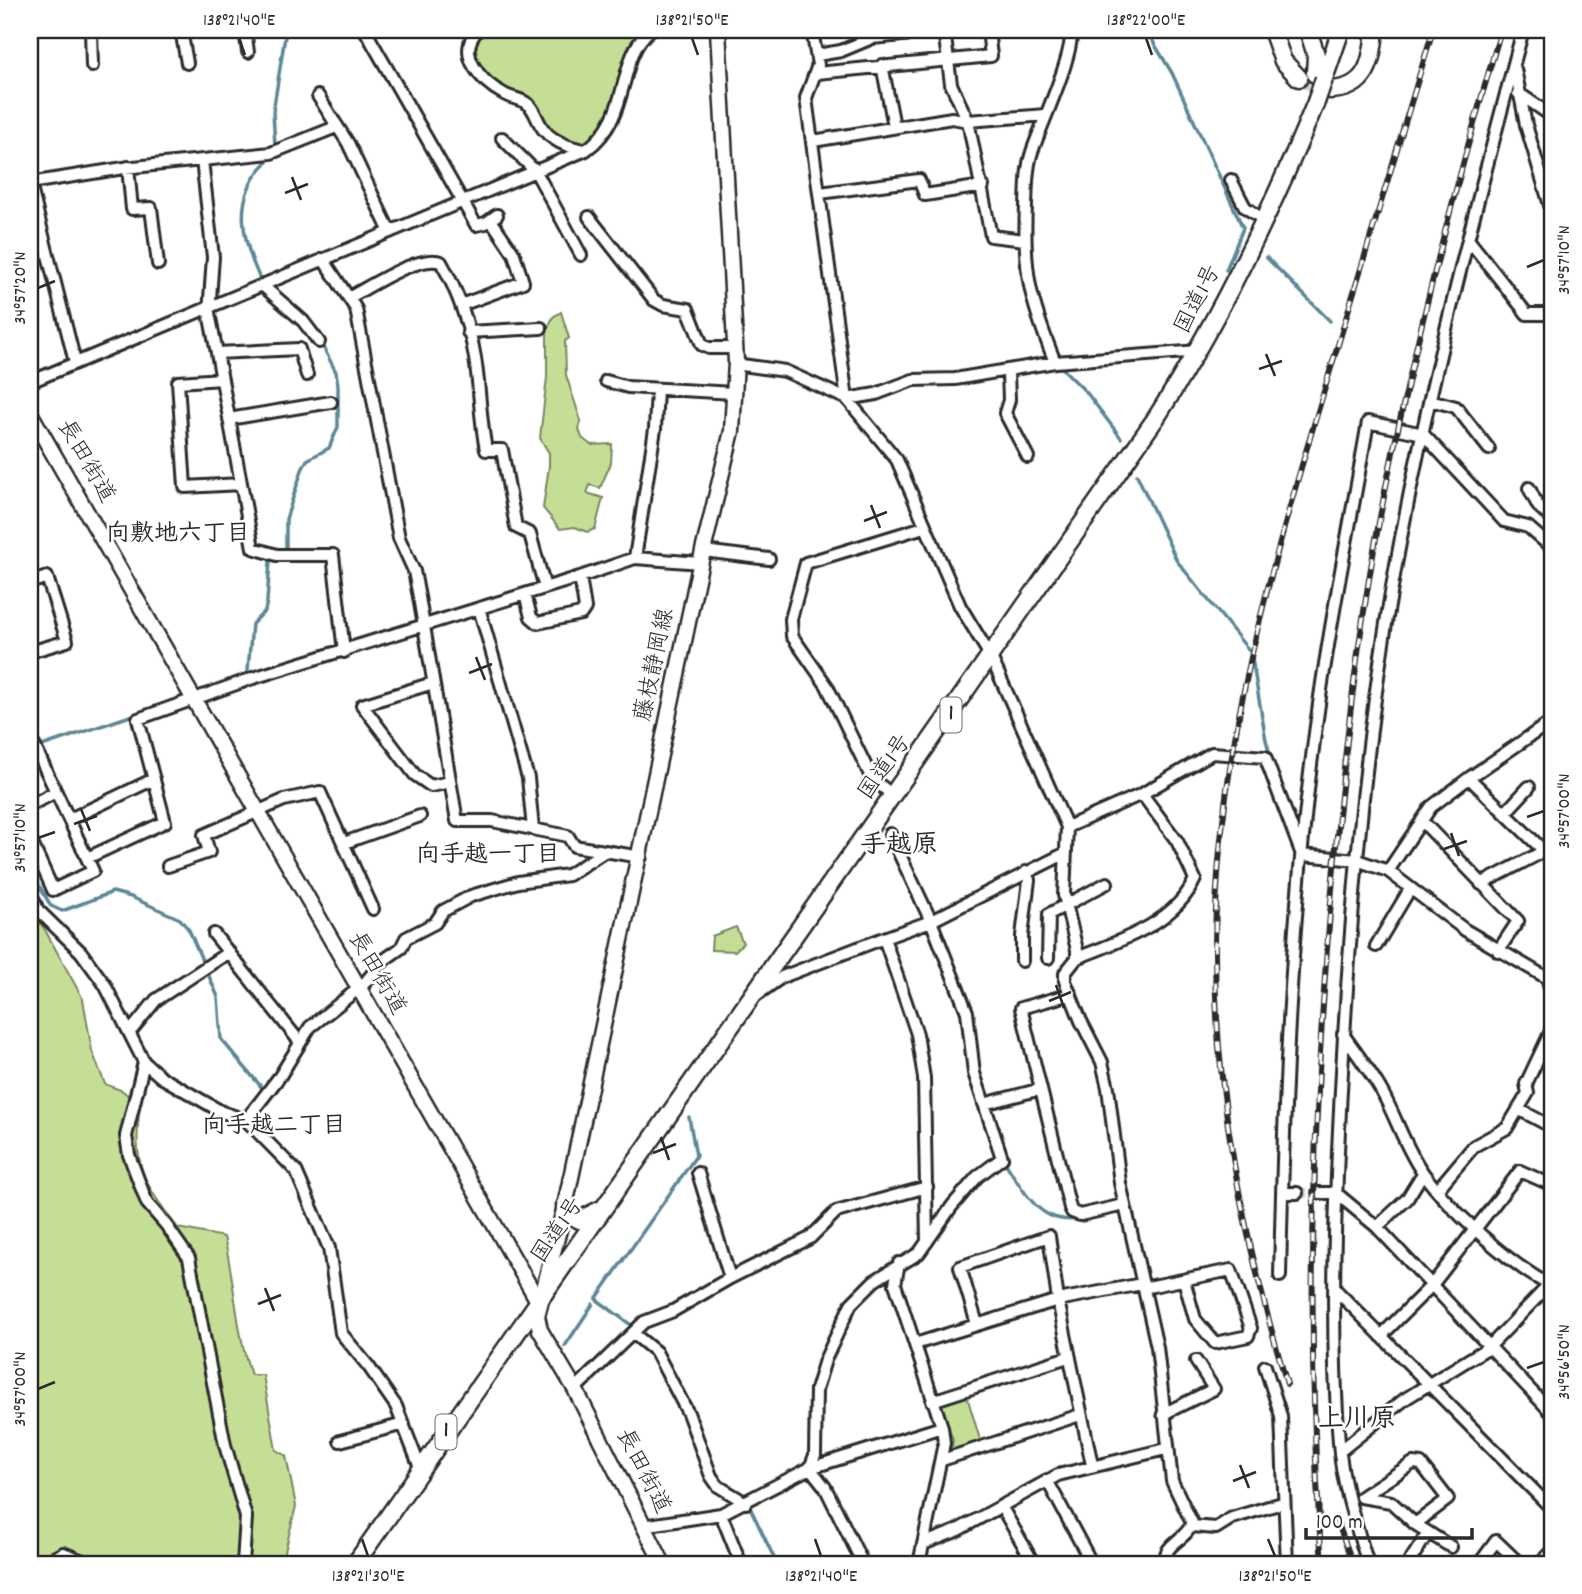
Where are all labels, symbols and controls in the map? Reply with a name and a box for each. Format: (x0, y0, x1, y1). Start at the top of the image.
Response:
text: 138°21'40"E (203, 9, 275, 34)
text: 138°21'50"E (655, 9, 729, 34)
text: 138°22'00"E (1107, 9, 1185, 34)
text: 34°57'10"N (1553, 225, 1578, 295)
text: 34°57'20"N (9, 252, 34, 325)
street label: 国道1号 (1167, 260, 1231, 340)
street label: 長田街道 (48, 414, 122, 510)
district label: 向敷地六丁目 (106, 518, 250, 552)
street label: 藤枝静岡線 (628, 605, 684, 725)
road number: 1 (940, 698, 962, 732)
street label: 国道1号 (851, 728, 921, 808)
text: 34°57'00"N (1553, 774, 1578, 848)
text: 34°57'10"N (9, 803, 34, 873)
district label: 手越原 (860, 828, 938, 865)
district label: 向手越一丁目 (416, 839, 560, 873)
street label: 長田街道 (339, 926, 413, 1022)
district label: 向手越二丁目 (202, 1110, 346, 1144)
street label: 国道1号 (525, 1191, 593, 1271)
text: 34°56'50"N (1553, 1324, 1578, 1400)
text: 34°57'00"N (9, 1352, 34, 1426)
district label: 上川原 (1318, 1402, 1396, 1439)
road number: 1 (436, 1414, 457, 1450)
street label: 長田街道 (606, 1424, 678, 1520)
scale bar (1306, 1496, 1472, 1540)
text: 100 m (1316, 1509, 1363, 1539)
text: 138°21'30"E (332, 1565, 404, 1590)
text: 138°21'40"E (785, 1565, 857, 1590)
text: 138°21'50"E (1238, 1565, 1312, 1590)

